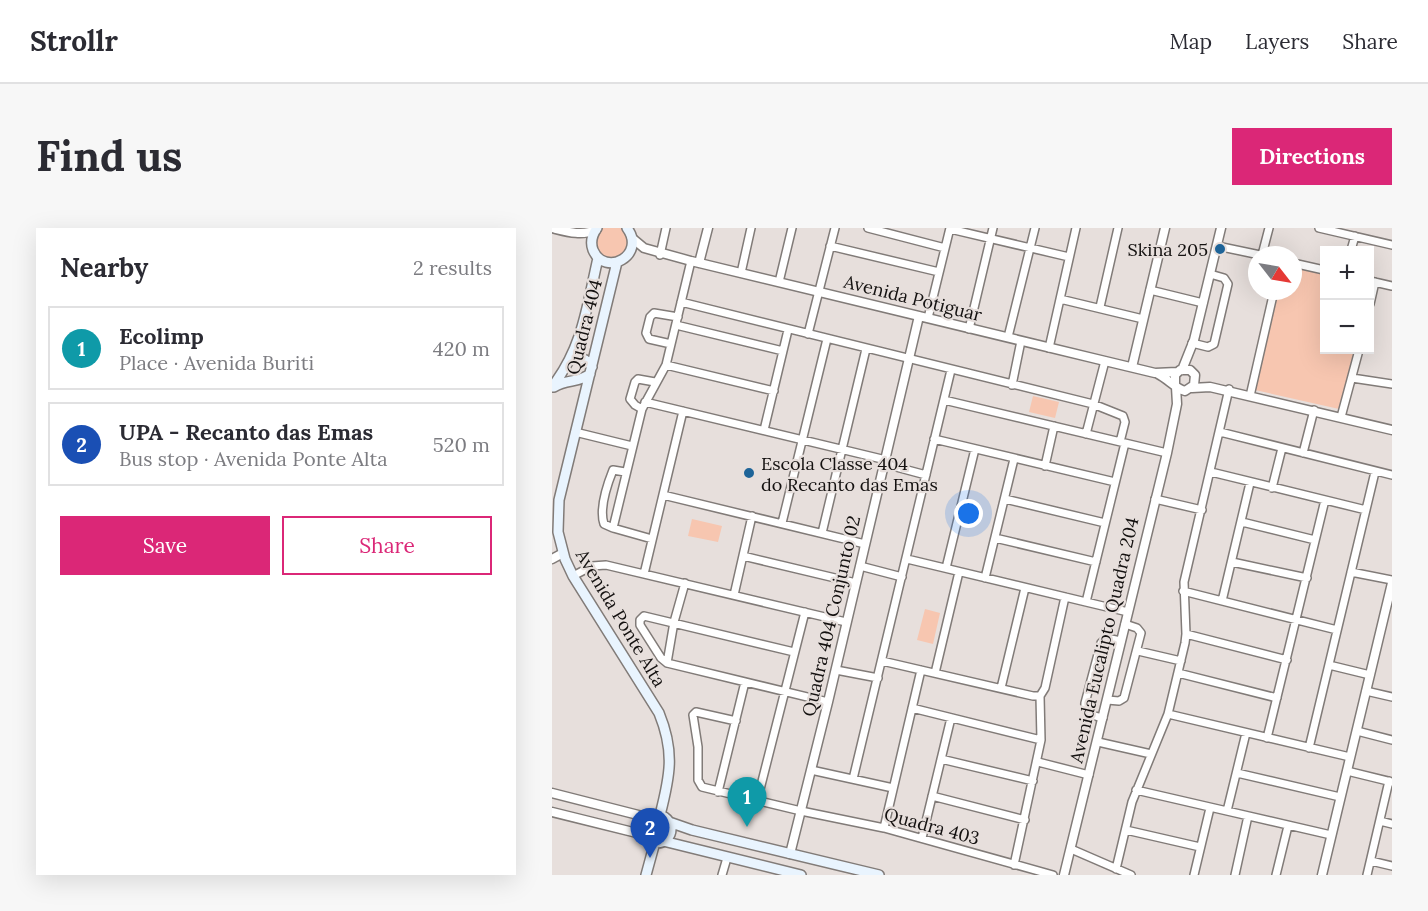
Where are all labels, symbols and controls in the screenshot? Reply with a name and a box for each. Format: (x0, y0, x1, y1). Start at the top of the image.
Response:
text: Strollr (30, 23, 118, 59)
text: Map (1169, 28, 1212, 55)
text: Layers (1245, 28, 1309, 55)
text: Share (1342, 28, 1398, 55)
button: Directions (1232, 128, 1392, 185)
text: Find us (36, 129, 182, 183)
place label: Skina 205 (1127, 238, 1208, 261)
marker: Skina 205 (1213, 242, 1227, 256)
north arrow (1248, 246, 1302, 300)
map controls (1320, 246, 1374, 354)
button: + (1320, 246, 1374, 300)
text: Nearby (60, 251, 148, 284)
text: 2 results (413, 255, 492, 280)
street label: Avenida Potiguar (841, 269, 985, 326)
street label: Quadra 404 (561, 277, 607, 377)
button: − (1320, 300, 1374, 354)
text: Ecolimp (119, 322, 204, 350)
text: 1 (77, 336, 86, 361)
text: 420 m (433, 336, 490, 361)
text: Place · Avenida Buriti (119, 350, 314, 375)
text: UPA - Recanto das Emas (119, 418, 373, 446)
text: 2 (76, 432, 87, 457)
text: 520 m (433, 432, 490, 457)
text: Bus stop · Avenida Ponte Alta (119, 446, 388, 471)
place label: Escola Classe 404 do Recanto das Emas (761, 452, 938, 496)
marker: Escola Classe 404 do Recanto das Emas (742, 466, 756, 480)
your location (954, 499, 983, 528)
street label: Quadra 404 Conjunto 02 (797, 513, 865, 719)
street label: Avenida Eucalipto Quadra 204 (1064, 515, 1144, 766)
button: Save (60, 516, 270, 575)
button: Share (282, 516, 492, 575)
street label: Avenida Ponte Alta (570, 544, 671, 691)
pin: 1 (728, 778, 766, 827)
street label: Quadra 403 (882, 802, 982, 850)
pin: 2 (630, 808, 670, 858)

